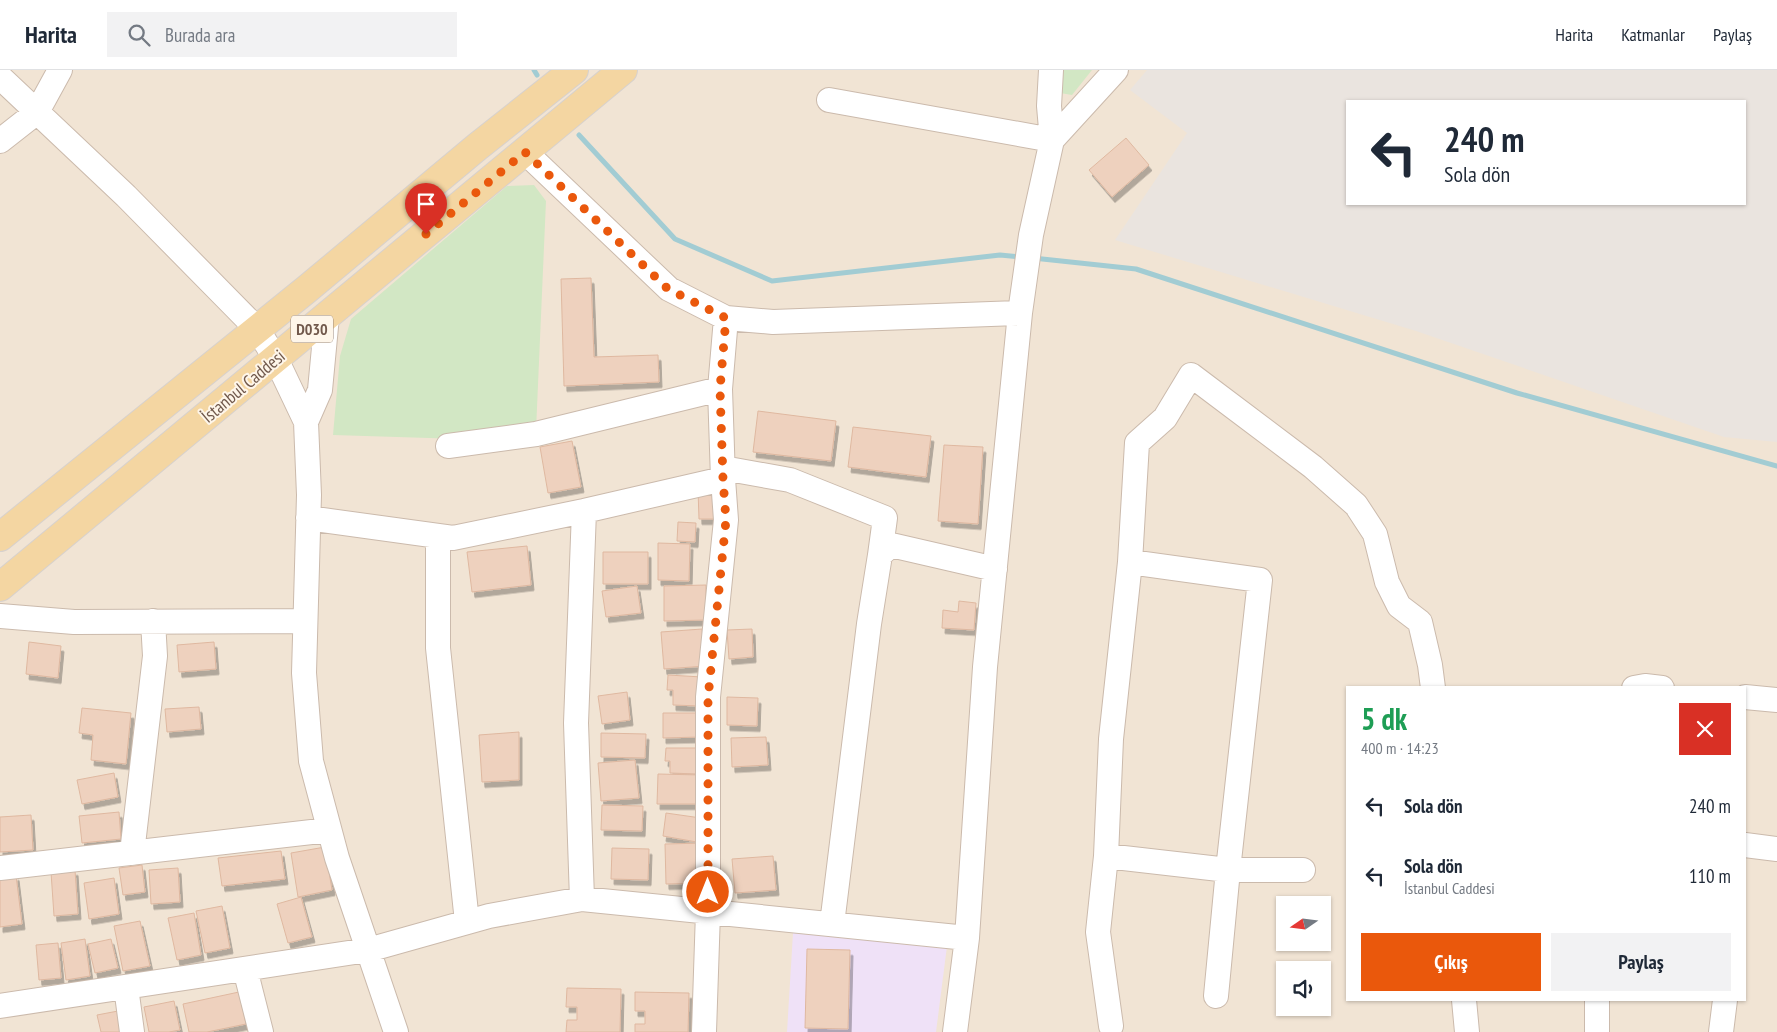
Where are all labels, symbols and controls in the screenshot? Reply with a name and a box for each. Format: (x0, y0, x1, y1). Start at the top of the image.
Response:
search box (107, 12, 457, 57)
text: Harita (25, 19, 77, 50)
icon: search (125, 21, 153, 49)
text: Burada ara (165, 23, 235, 47)
text: Harita (1555, 23, 1593, 46)
text: Katmanlar (1621, 23, 1685, 46)
text: Paylaş (1713, 23, 1752, 46)
text: 240 m (1444, 116, 1525, 162)
icon: left (1361, 120, 1426, 185)
text: Sola dön (1444, 160, 1510, 188)
pin (405, 183, 447, 234)
icon: arrive (412, 190, 440, 218)
road number: D030 (291, 315, 333, 342)
street label: İstanbul Caddesi (196, 344, 290, 428)
text: 5 dk (1361, 699, 1407, 738)
button: close (1679, 703, 1731, 755)
text: 400 m · 14:23 (1361, 738, 1439, 758)
icon: left (1361, 792, 1389, 820)
text: Sola dön (1404, 794, 1463, 818)
text: 240 m (1689, 794, 1731, 818)
text: Sola dön (1404, 854, 1463, 878)
icon: left (1361, 862, 1389, 890)
text: 110 m (1689, 864, 1731, 888)
position arrow (681, 865, 733, 917)
text: İstanbul Caddesi (1404, 878, 1495, 898)
north arrow (1276, 896, 1331, 951)
map controls (1276, 896, 1331, 1016)
button: Çıkış (1361, 933, 1541, 991)
button: Paylaş (1551, 933, 1731, 991)
button: sound (1276, 961, 1331, 1016)

